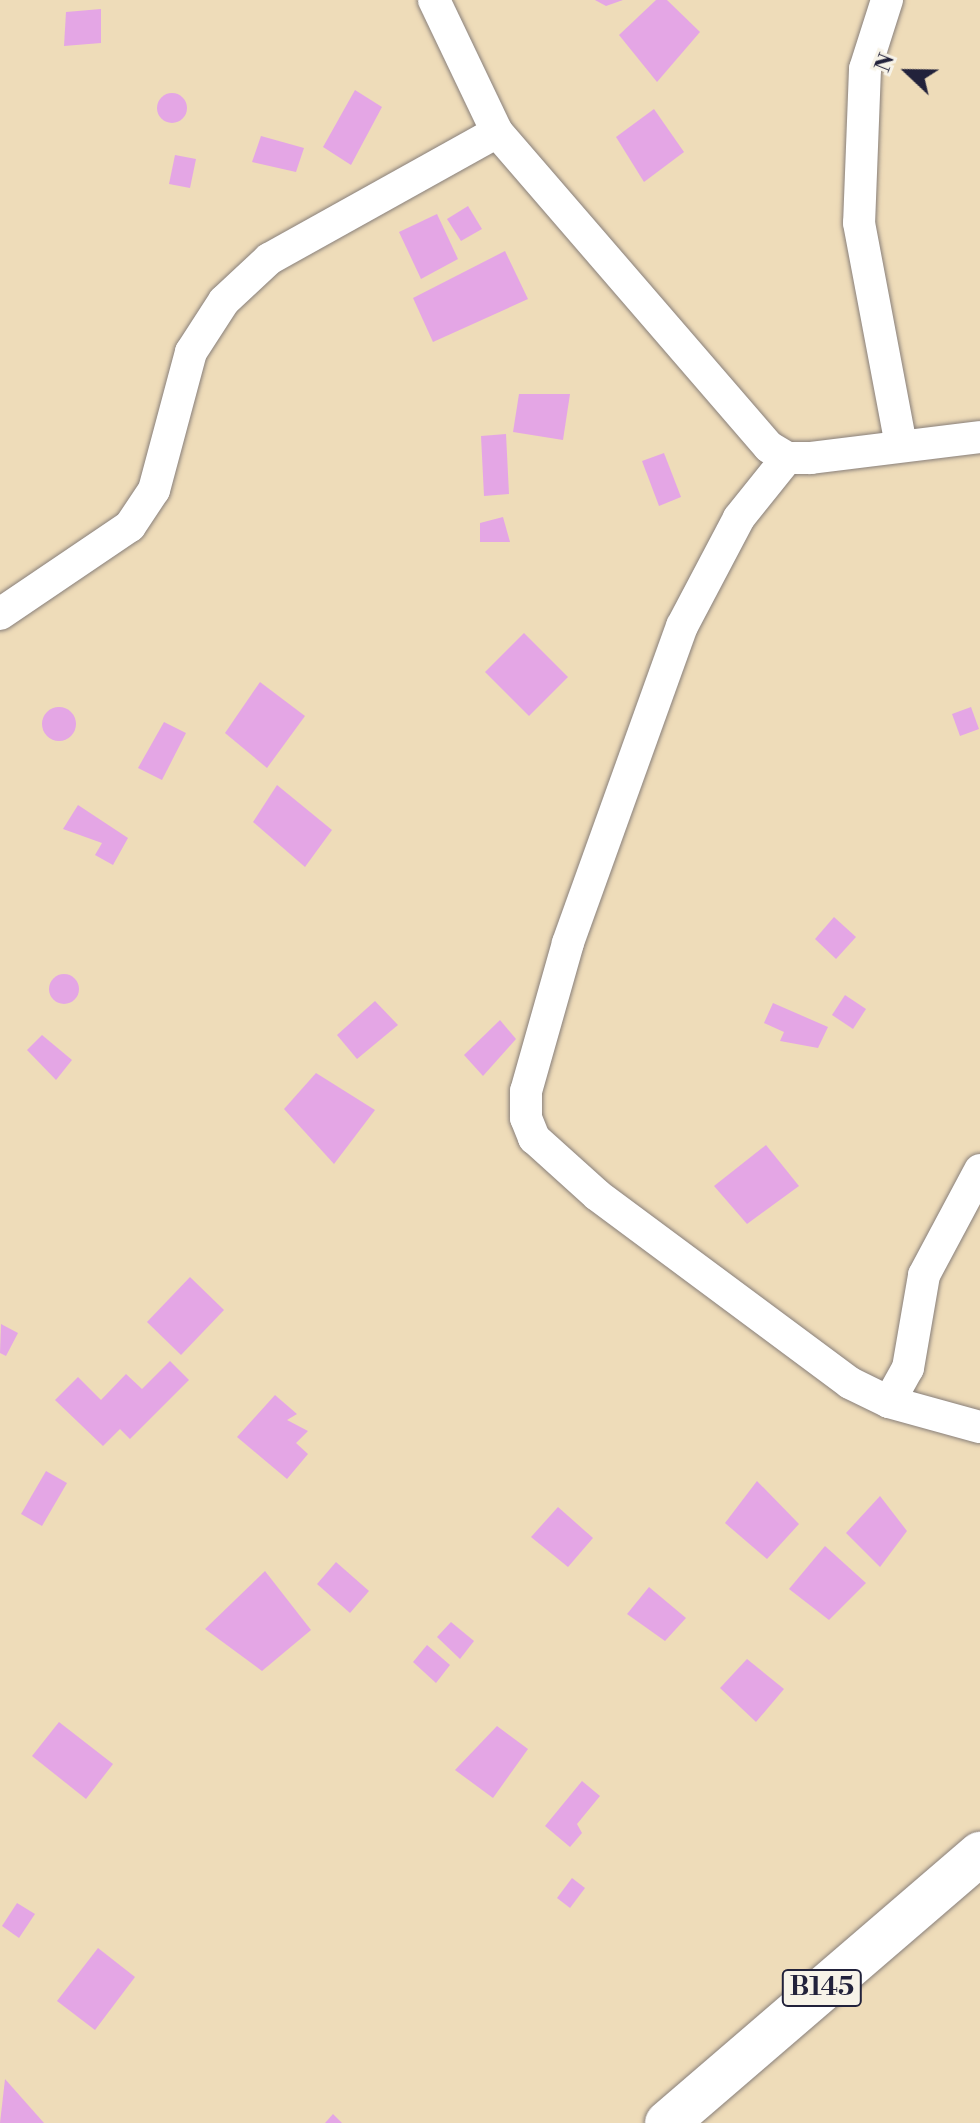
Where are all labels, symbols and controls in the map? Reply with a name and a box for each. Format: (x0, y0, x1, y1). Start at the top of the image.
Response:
north arrow (868, 32, 948, 112)
text: N (870, 50, 901, 76)
road number: B145 (780, 1966, 864, 2010)

